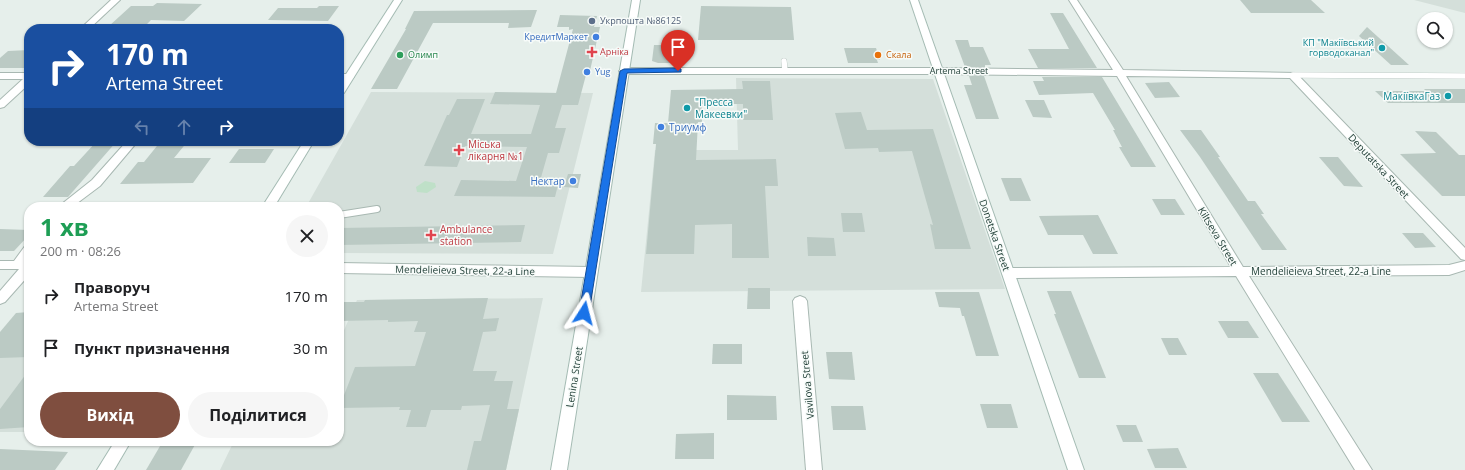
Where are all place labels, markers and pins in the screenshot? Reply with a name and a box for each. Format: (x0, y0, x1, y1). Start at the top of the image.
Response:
place label: Укрпошта №86125 (600, 14, 681, 27)
marker: Укрпошта №86125 (587, 16, 597, 26)
place label: КредитМаркет (524, 30, 589, 43)
pin (661, 30, 695, 71)
marker: КредитМаркет (591, 32, 601, 42)
place label: КП "Макіївський горводоканал" (1303, 36, 1374, 59)
marker: КП "Макіївський горводоканал" (1377, 43, 1387, 53)
place label: Арніка (600, 45, 629, 58)
marker: Арніка (587, 47, 597, 57)
place label: Олимп (408, 48, 438, 61)
place label: Скала (886, 48, 911, 61)
marker: Олимп (395, 50, 405, 60)
marker: Скала (873, 50, 883, 60)
place label: Yug (595, 65, 611, 78)
marker: Yug (582, 67, 592, 77)
place label: МакіївкаГаз (1383, 89, 1440, 103)
marker: МакіївкаГаз (1443, 91, 1453, 101)
place label: "Пресса Макеевки" (695, 95, 747, 121)
marker: "Пресса Макеевки" (682, 103, 692, 113)
place label: Триумф (669, 120, 706, 134)
marker: Триумф (656, 122, 666, 132)
place label: Міська лікарня №1 (468, 137, 523, 163)
marker: Міська лікарня №1 (453, 144, 465, 156)
place label: Нектар (530, 174, 565, 188)
marker: Нектар (568, 176, 578, 186)
place label: Ambulance station (440, 222, 493, 248)
marker: Ambulance station (425, 229, 437, 241)

